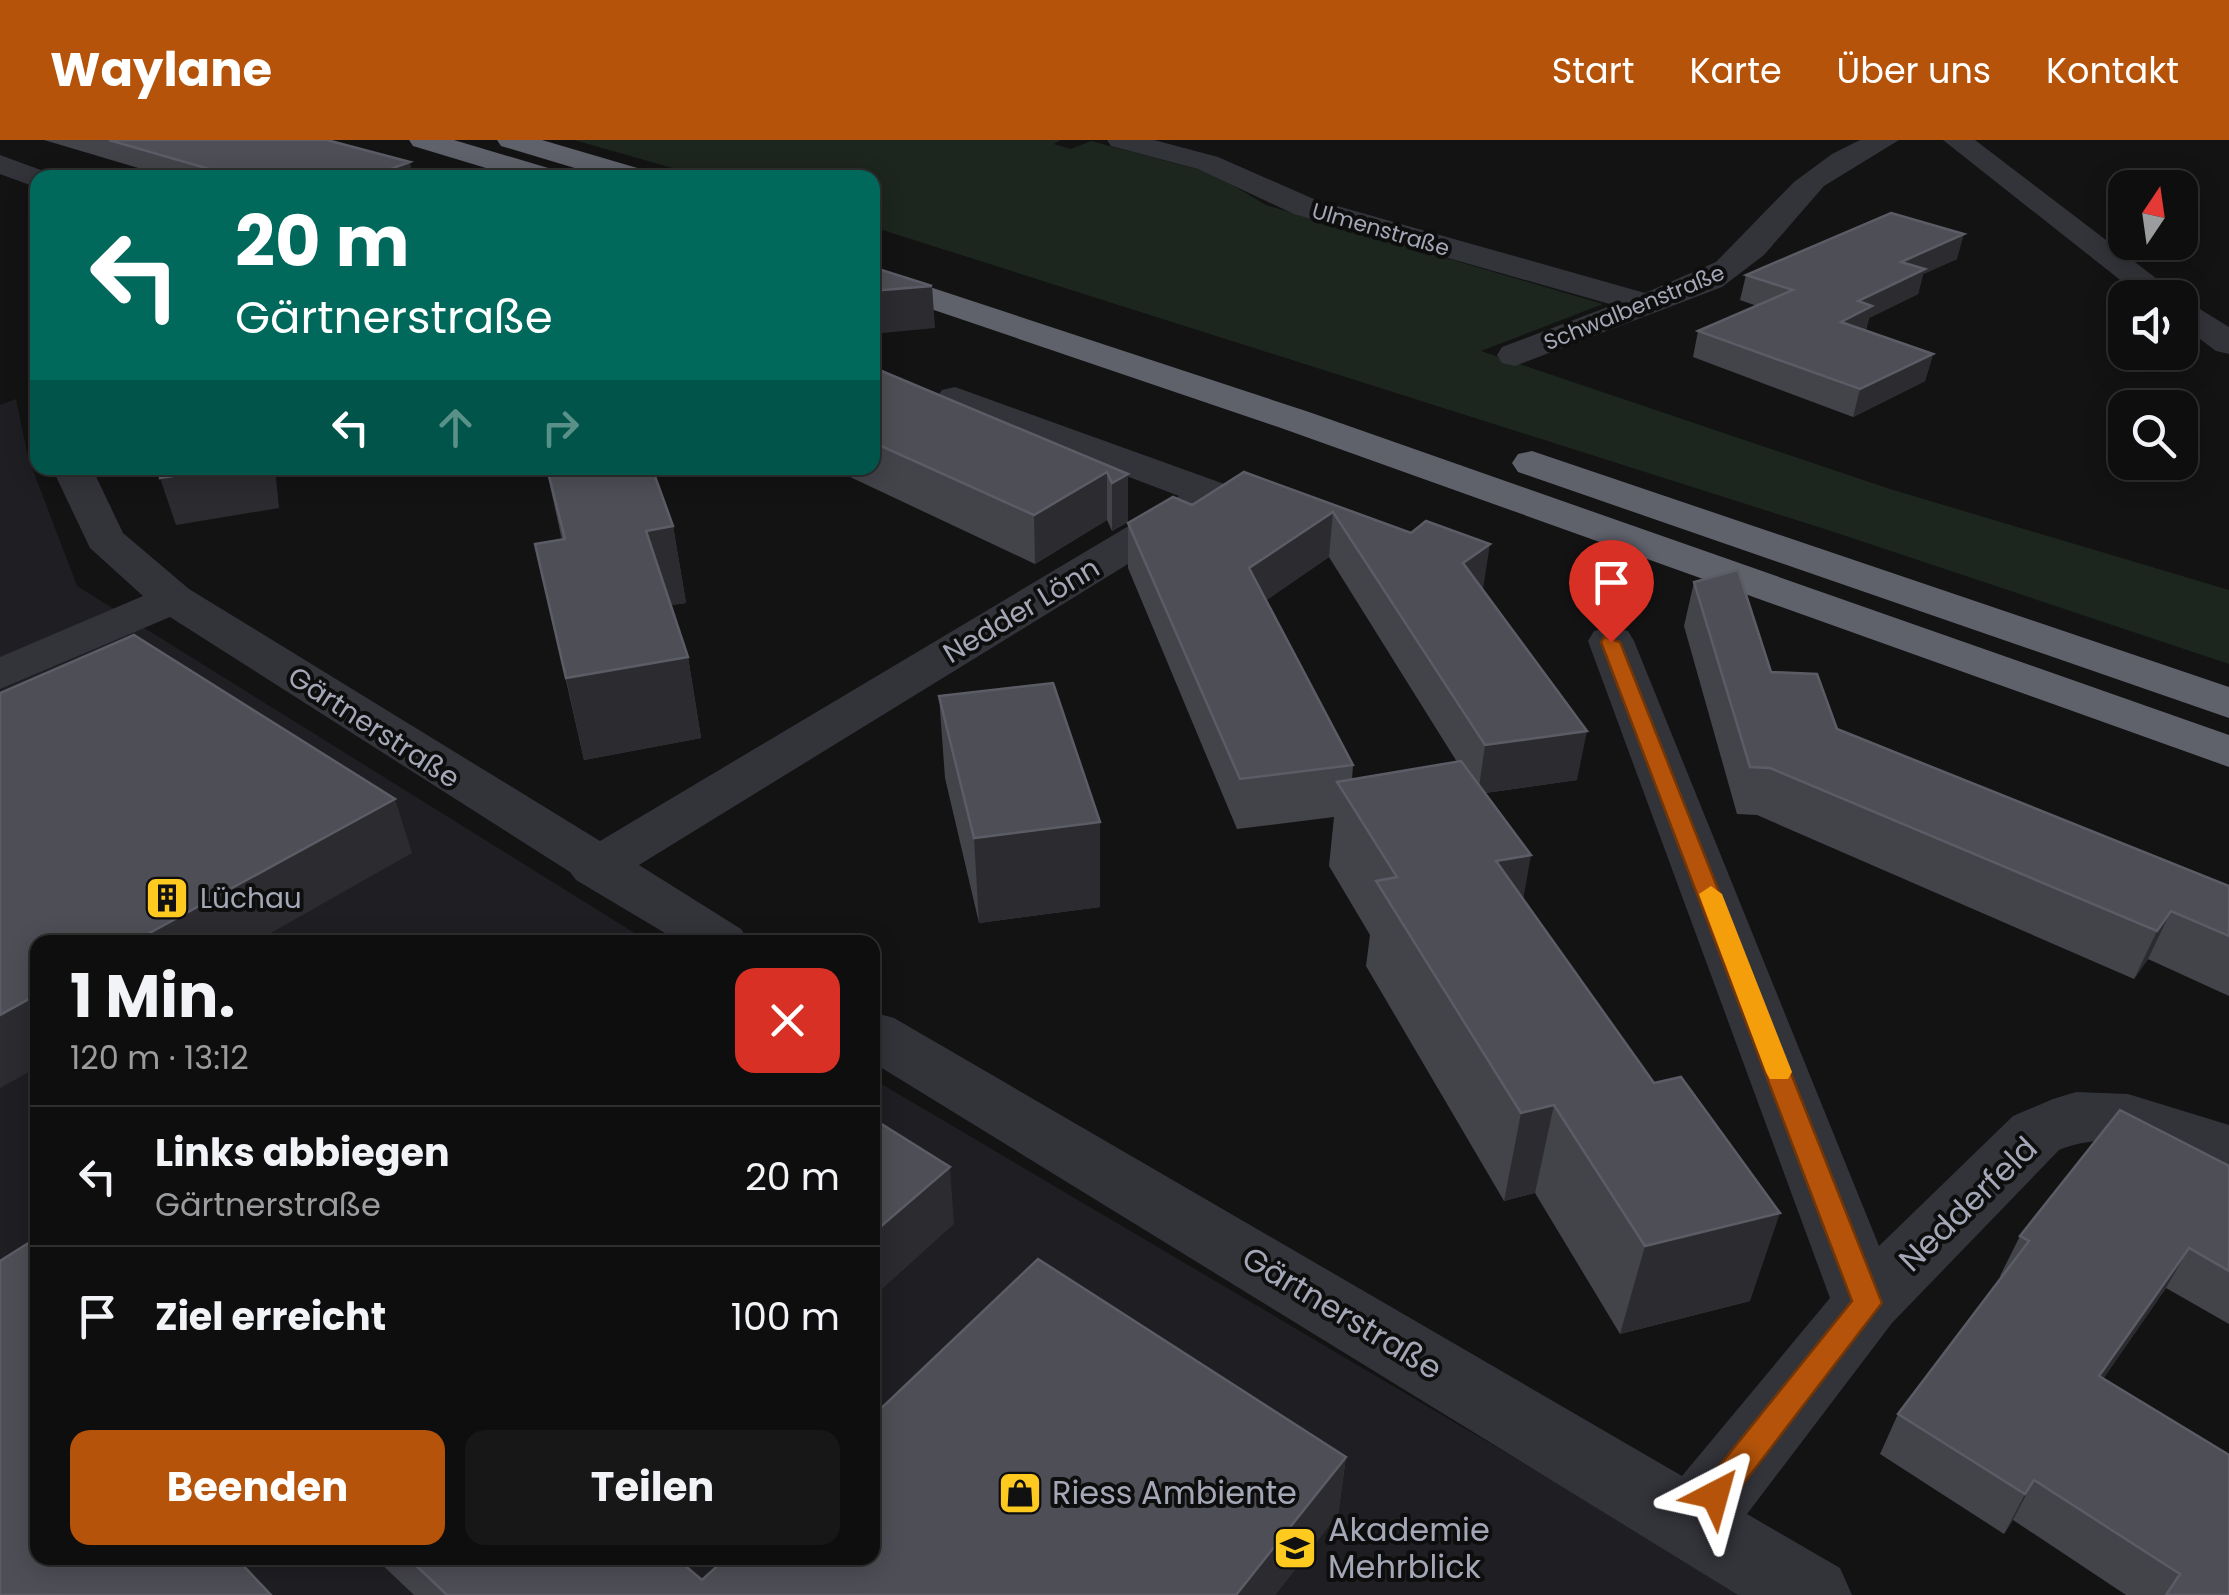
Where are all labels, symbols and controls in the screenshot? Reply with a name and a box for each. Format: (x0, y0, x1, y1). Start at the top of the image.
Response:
text: Waylane (50, 36, 272, 103)
text: Start (1552, 46, 1634, 95)
text: Karte (1689, 46, 1782, 95)
text: Über uns (1837, 46, 1991, 95)
text: Kontakt (2046, 46, 2179, 95)
north arrow (2108, 170, 2198, 260)
map controls (2108, 170, 2198, 480)
text: 20 m (235, 192, 410, 291)
street label: Ulmenstraße (1308, 195, 1453, 264)
icon: left (70, 210, 200, 340)
street label: Schwalbenstraße (1539, 257, 1729, 358)
button: sound (2108, 280, 2198, 370)
text: Gärtnerstraße (235, 286, 553, 349)
button: search (2108, 390, 2198, 480)
icon: left (323, 400, 378, 455)
icon: ahead (428, 400, 483, 455)
icon: right (533, 400, 588, 455)
pin (1569, 540, 1654, 643)
street label: Nedder Lönn (936, 548, 1107, 672)
icon: arrive (1584, 555, 1639, 610)
street label: Gärtnerstraße (280, 657, 467, 798)
building icon: Lüchau (144, 875, 190, 921)
place label: Lüchau (200, 879, 302, 918)
text: 1 Min. (70, 954, 235, 1038)
button: close (735, 968, 840, 1073)
text: 120 m · 13:12 (70, 1035, 249, 1080)
text: Links abbiegen (155, 1126, 450, 1179)
street label: Nedderfeld (1888, 1126, 2047, 1281)
icon: left (70, 1149, 125, 1204)
text: 20 m (745, 1150, 840, 1203)
text: Gärtnerstraße (155, 1182, 381, 1227)
street label: Gärtnerstraße (1234, 1235, 1451, 1390)
icon: arrive (70, 1289, 125, 1344)
text: Ziel erreicht (155, 1290, 386, 1343)
text: 100 m (731, 1290, 840, 1343)
button: Beenden (70, 1430, 445, 1545)
button: Teilen (465, 1430, 840, 1545)
position arrow (1663, 1443, 1767, 1547)
shop icon: Riess Ambiente (997, 1470, 1043, 1516)
place label: Riess Ambiente (1052, 1470, 1297, 1515)
place label: Akademie Mehrblick (1328, 1507, 1490, 1589)
school or university icon: Akademie Mehrblick (1272, 1525, 1318, 1571)

